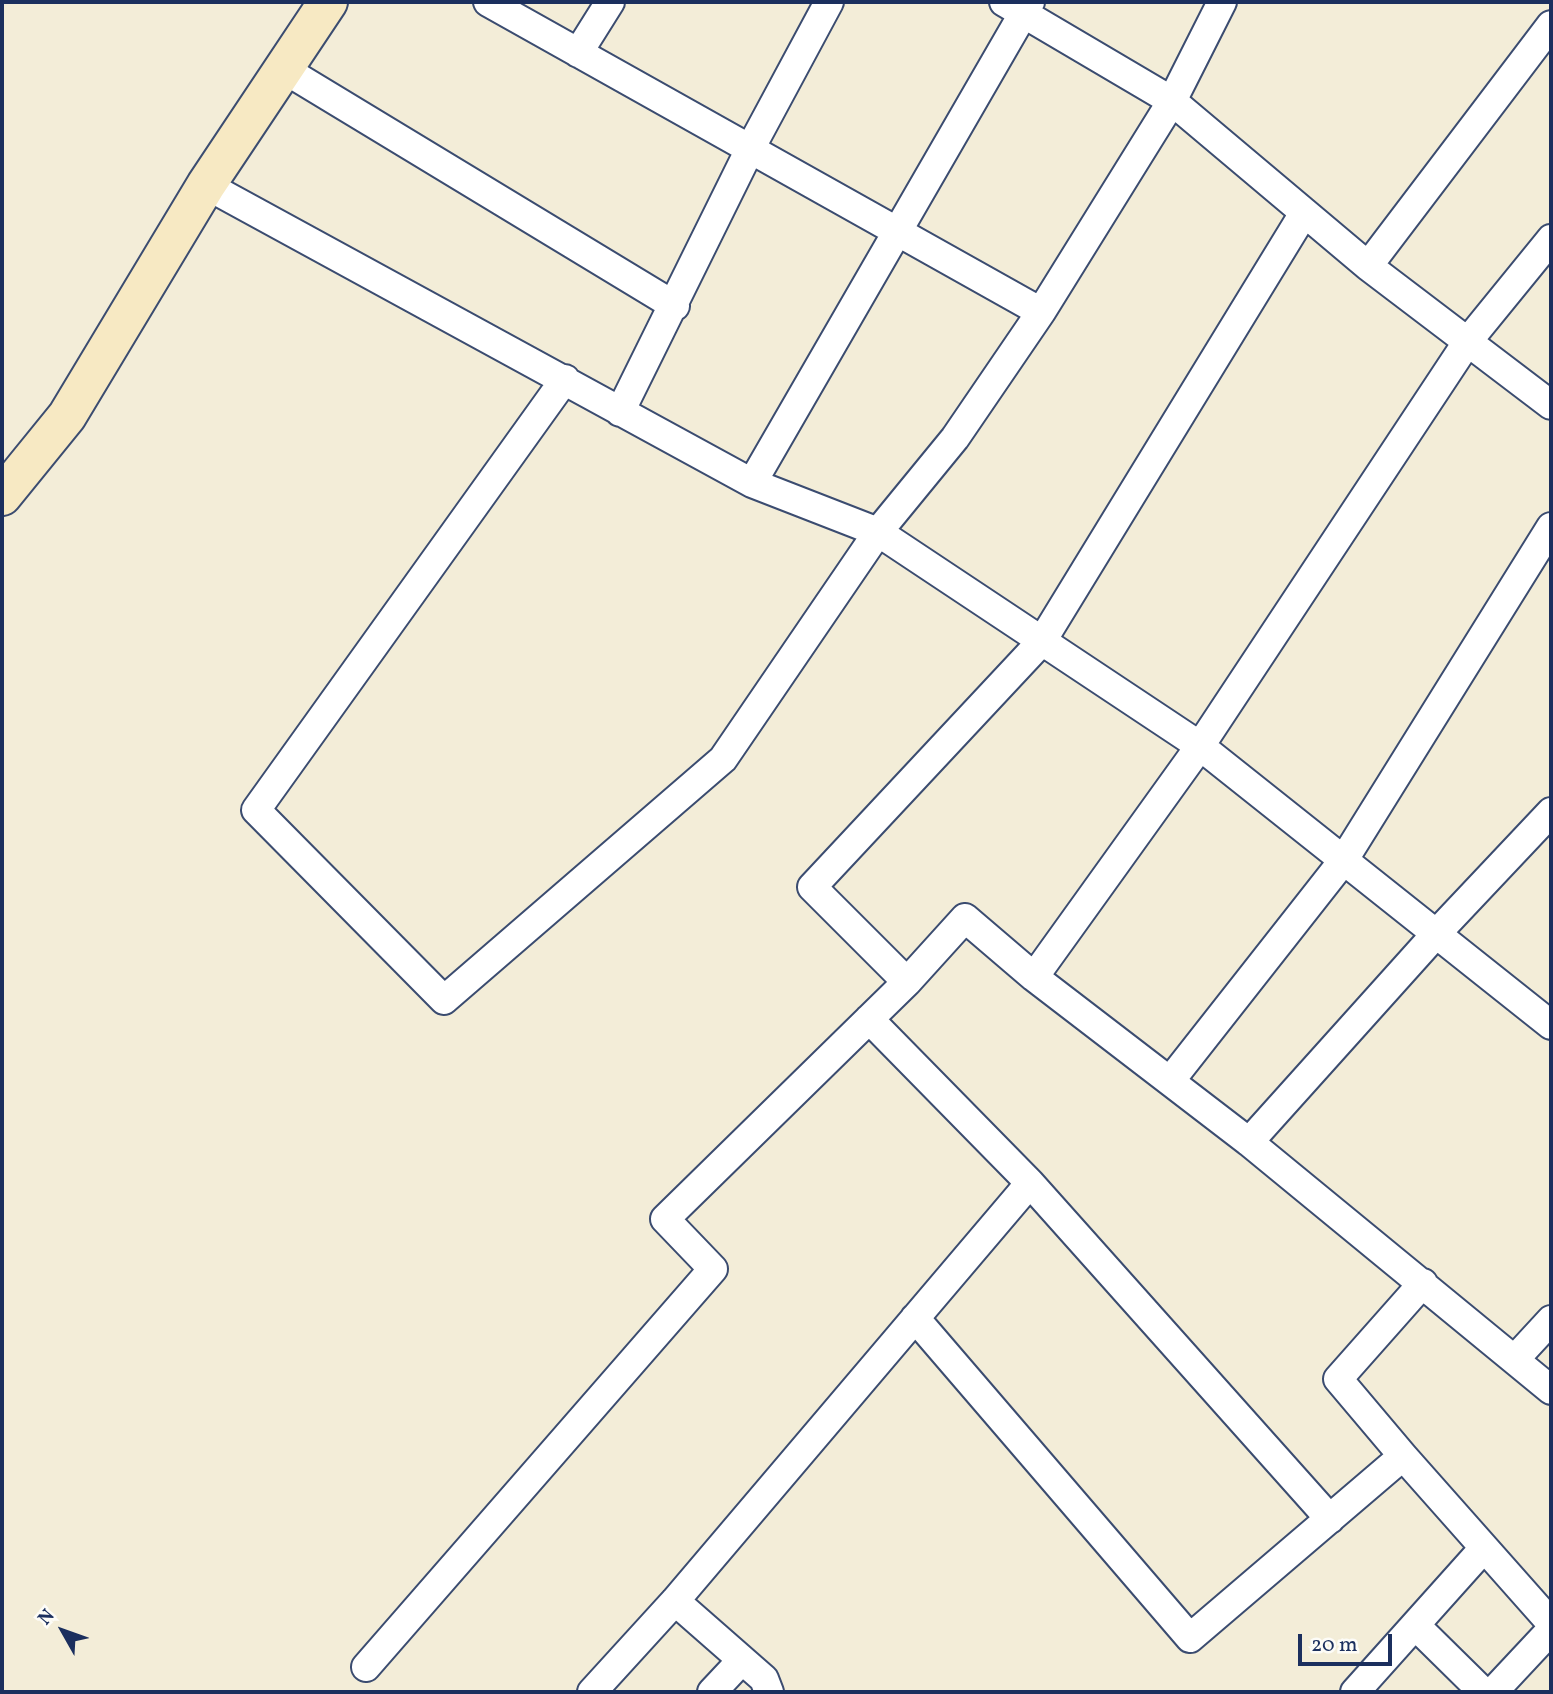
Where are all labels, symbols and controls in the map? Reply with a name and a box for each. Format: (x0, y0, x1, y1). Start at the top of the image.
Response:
north arrow (28, 1596, 98, 1666)
text: N (33, 1604, 61, 1631)
scale bar (1301, 1620, 1396, 1664)
text: 20 m (1311, 1631, 1357, 1660)

